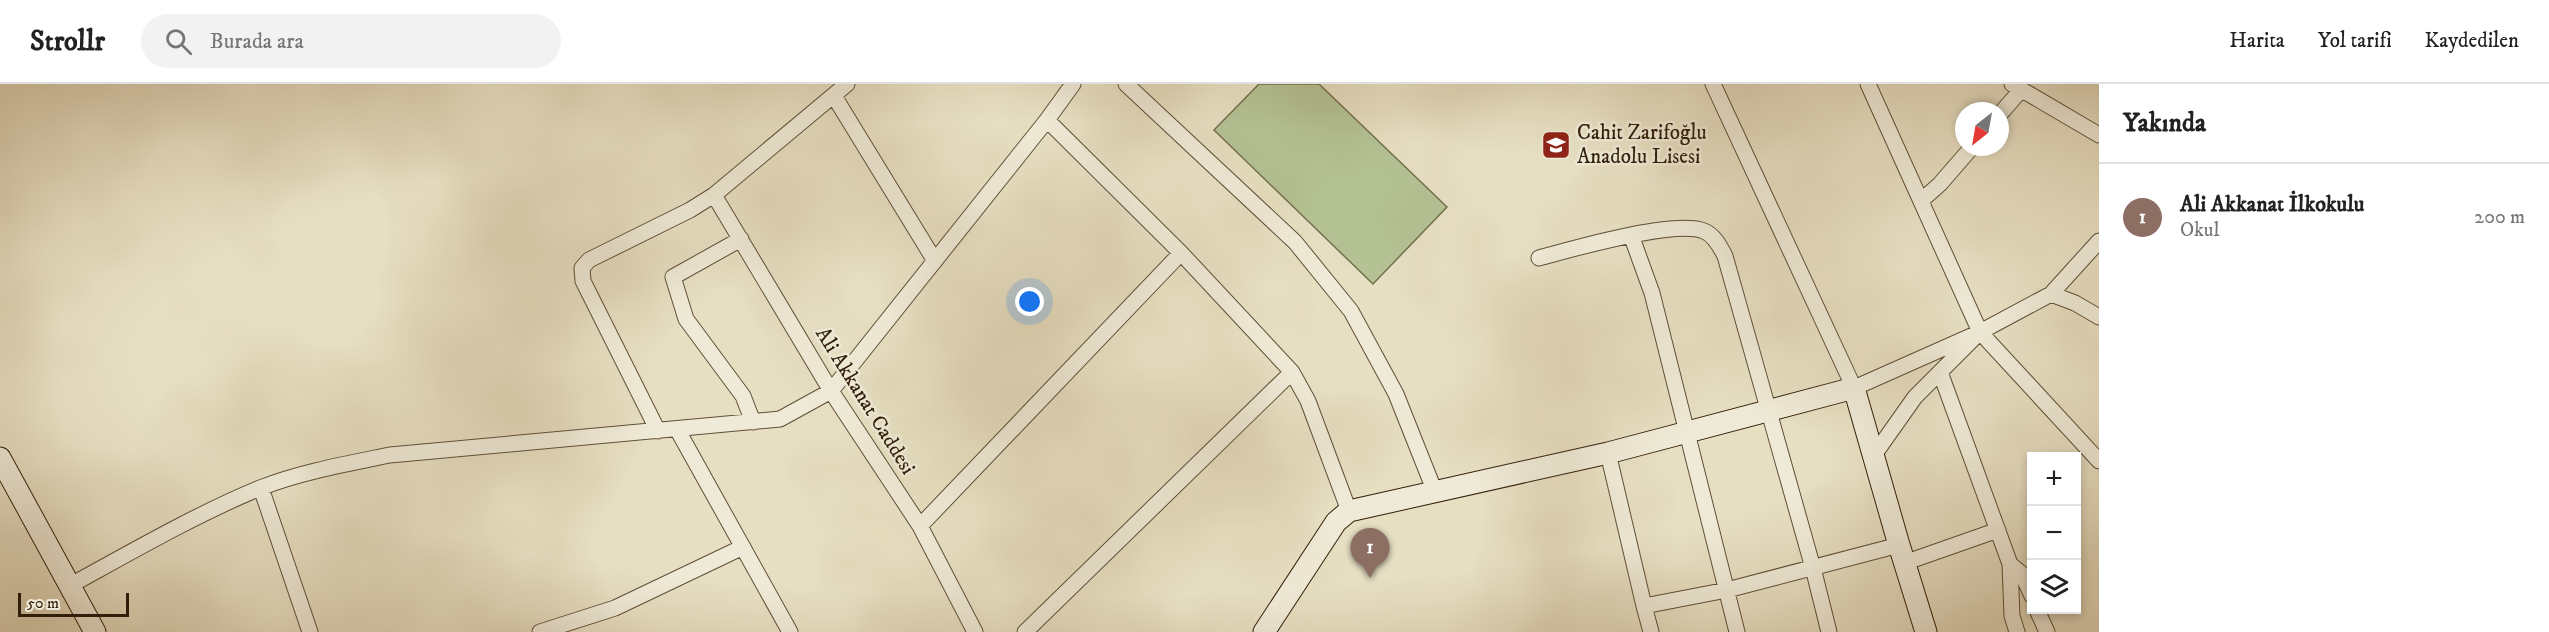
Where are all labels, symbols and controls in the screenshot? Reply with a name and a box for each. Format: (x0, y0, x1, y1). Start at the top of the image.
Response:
search box (141, 14, 561, 68)
text: Strollr (30, 24, 105, 59)
icon: search (162, 25, 195, 58)
text: Burada ara (210, 28, 304, 55)
text: Harita (2229, 28, 2285, 54)
text: Yol tarifi (2318, 28, 2392, 54)
text: Kaydedilen (2425, 28, 2519, 54)
north arrow (1955, 102, 2009, 156)
text: Yakında (2123, 107, 2206, 140)
place label: Cahit Zarifoğlu Anadolu Lisesi (1577, 120, 1707, 170)
school or university icon: Cahit Zarifoğlu Anadolu Lisesi (1540, 129, 1572, 161)
text: Ali Akkanat İlkokulu (2180, 191, 2364, 218)
text: 1 (2139, 205, 2146, 230)
text: 200 m (2474, 205, 2525, 230)
text: Okul (2180, 218, 2220, 243)
your location (1015, 287, 1044, 316)
street label: Ali Akkanat Caddesi (809, 323, 921, 479)
map controls (2027, 452, 2081, 614)
button: + (2027, 452, 2081, 506)
button: − (2027, 506, 2081, 560)
pin: 1 (1350, 528, 1390, 578)
button: layers (2027, 560, 2081, 614)
scale bar (18, 590, 129, 618)
text: 50 m (27, 593, 59, 613)

